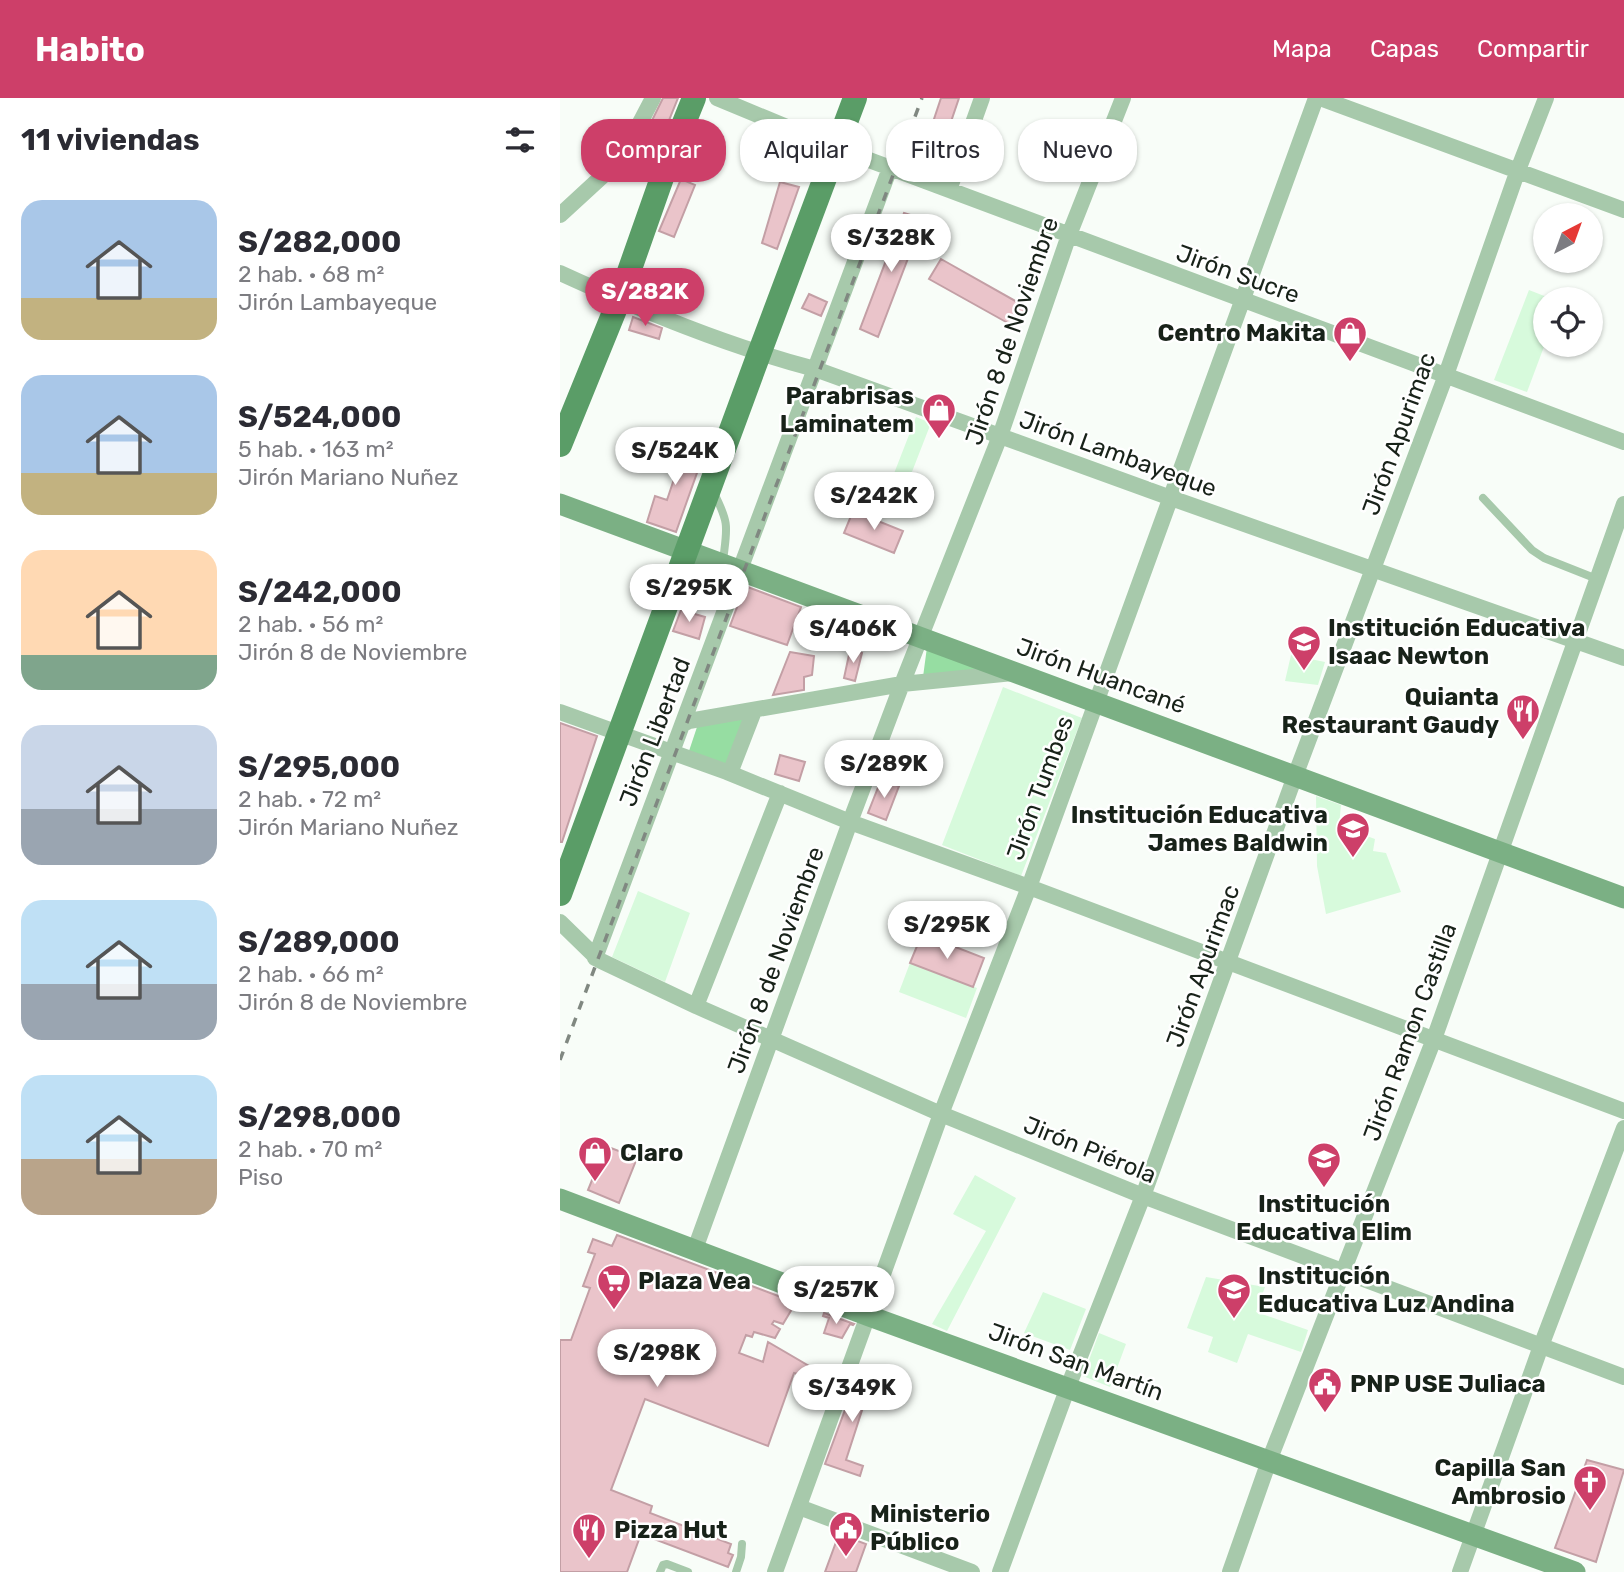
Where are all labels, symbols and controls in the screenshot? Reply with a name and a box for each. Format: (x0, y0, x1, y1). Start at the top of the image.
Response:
text: Habito (35, 30, 145, 69)
text: Mapa (1272, 35, 1332, 63)
text: Capas (1370, 35, 1439, 63)
text: Compartir (1477, 35, 1589, 63)
chip: Comprar (581, 119, 726, 182)
chip: Alquilar (740, 119, 872, 182)
chip: Filtros (886, 119, 1004, 182)
chip: Nuevo (1018, 119, 1137, 182)
icon: filters (501, 121, 539, 159)
text: 11 viviendas (21, 122, 200, 158)
north arrow (1533, 203, 1603, 273)
map controls (1533, 203, 1603, 357)
street label: Jirón 8 de Noviembre (960, 213, 1064, 449)
pin: S/328K (834, 214, 948, 274)
text: S/328K (847, 223, 935, 251)
text: S/282,000 (238, 224, 402, 260)
icon: home (77, 228, 161, 312)
street label: Jirón Sucre (1173, 239, 1303, 309)
text: 2 hab. · 68 m² (238, 260, 384, 288)
pin: S/282K (588, 268, 702, 328)
text: S/282K (601, 277, 689, 305)
button: locate (1533, 287, 1603, 357)
text: Jirón Lambayeque (238, 288, 437, 316)
shop icon: Centro Makita (1331, 314, 1369, 363)
place label: Centro Makita (1158, 319, 1326, 347)
street label: Jirón Apurimac (1357, 349, 1441, 519)
place label: Parabrisas Laminatem (780, 382, 914, 438)
shop icon: Parabrisas Laminatem (920, 391, 958, 440)
text: S/524,000 (238, 399, 401, 435)
icon: home (77, 403, 161, 487)
street label: Jirón Lambayeque (1016, 405, 1220, 503)
pin: S/524K (618, 428, 732, 487)
text: 5 hab. · 163 m² (238, 435, 394, 463)
text: S/524K (631, 436, 719, 464)
text: Jirón Mariano Nuñez (238, 463, 459, 491)
pin: S/242K (817, 472, 931, 532)
text: S/242K (830, 481, 918, 509)
pin: S/295K (632, 564, 746, 624)
text: S/295K (646, 573, 732, 601)
text: S/242,000 (238, 574, 402, 610)
icon: home (77, 578, 161, 662)
pin: S/406K (796, 606, 910, 665)
text: 2 hab. · 56 m² (238, 610, 383, 638)
text: S/406K (809, 614, 897, 642)
place label: Institución Educativa Isaac Newton (1328, 614, 1585, 670)
school or university icon: Institución Educativa Isaac Newton (1285, 623, 1323, 672)
street label: Jirón Huancané (1013, 632, 1189, 720)
text: Jirón 8 de Noviembre (238, 638, 467, 666)
street label: Jirón Libertad (614, 654, 696, 810)
place label: Quianta Restaurant Gaudy (1282, 683, 1499, 739)
restaurant icon: Quianta Restaurant Gaudy (1504, 692, 1542, 741)
street label: Jirón Tumbes (1001, 712, 1079, 864)
pin: S/289K (827, 740, 941, 800)
text: S/295,000 (238, 749, 400, 785)
text: S/289K (840, 749, 928, 777)
icon: home (77, 753, 161, 837)
text: 2 hab. · 72 m² (238, 785, 381, 813)
place label: Institución Educativa James Baldwin (1071, 801, 1328, 857)
school or university icon: Institución Educativa James Baldwin (1334, 810, 1372, 859)
text: Jirón Mariano Nuñez (238, 813, 459, 841)
street label: Jirón 8 de Noviembre (722, 843, 830, 1077)
street label: Jirón Apurimac (1161, 881, 1245, 1051)
pin: S/295K (890, 902, 1004, 961)
text: S/295K (904, 910, 990, 938)
street label: Jirón Ramon Castilla (1357, 919, 1463, 1145)
text: S/289,000 (238, 924, 400, 960)
icon: home (77, 928, 161, 1012)
text: 2 hab. · 66 m² (238, 960, 384, 988)
text: Jirón 8 de Noviembre (238, 988, 467, 1016)
text: S/298,000 (238, 1099, 401, 1135)
icon: home (77, 1103, 161, 1187)
street label: Jirón Piérola (1020, 1111, 1160, 1189)
shop icon: Claro (576, 1134, 614, 1183)
text: 2 hab. · 70 m² (238, 1135, 382, 1163)
place label: Claro (620, 1139, 683, 1167)
school or university icon: Institución Educativa Elim (1305, 1140, 1343, 1189)
text: Piso (238, 1163, 283, 1191)
place label: Institución Educativa Elim (1236, 1190, 1412, 1246)
supermarket icon: Plaza Vea (595, 1262, 633, 1311)
place label: Institución Educativa Luz Andina (1258, 1262, 1515, 1318)
pin: S/257K (779, 1266, 893, 1326)
place label: Plaza Vea (638, 1267, 751, 1295)
school or university icon: Institución Educativa Luz Andina (1215, 1271, 1253, 1320)
text: S/257K (794, 1275, 878, 1303)
street label: Jirón San Martín (985, 1317, 1167, 1407)
pin: S/298K (600, 1330, 714, 1389)
text: S/298K (613, 1338, 701, 1366)
pin: S/349K (795, 1364, 909, 1424)
public building icon: PNP USE Juliaca (1306, 1365, 1344, 1414)
place label: PNP USE Juliaca (1350, 1370, 1546, 1398)
text: S/349K (808, 1373, 896, 1401)
place label: Capilla San Ambrosio (1434, 1454, 1566, 1510)
church icon: Capilla San Ambrosio (1571, 1463, 1609, 1512)
place label: Ministerio Público (870, 1500, 990, 1556)
public building icon: Ministerio Público (827, 1509, 865, 1558)
restaurant icon: Pizza Hut (570, 1511, 608, 1560)
place label: Pizza Hut (614, 1516, 727, 1544)

